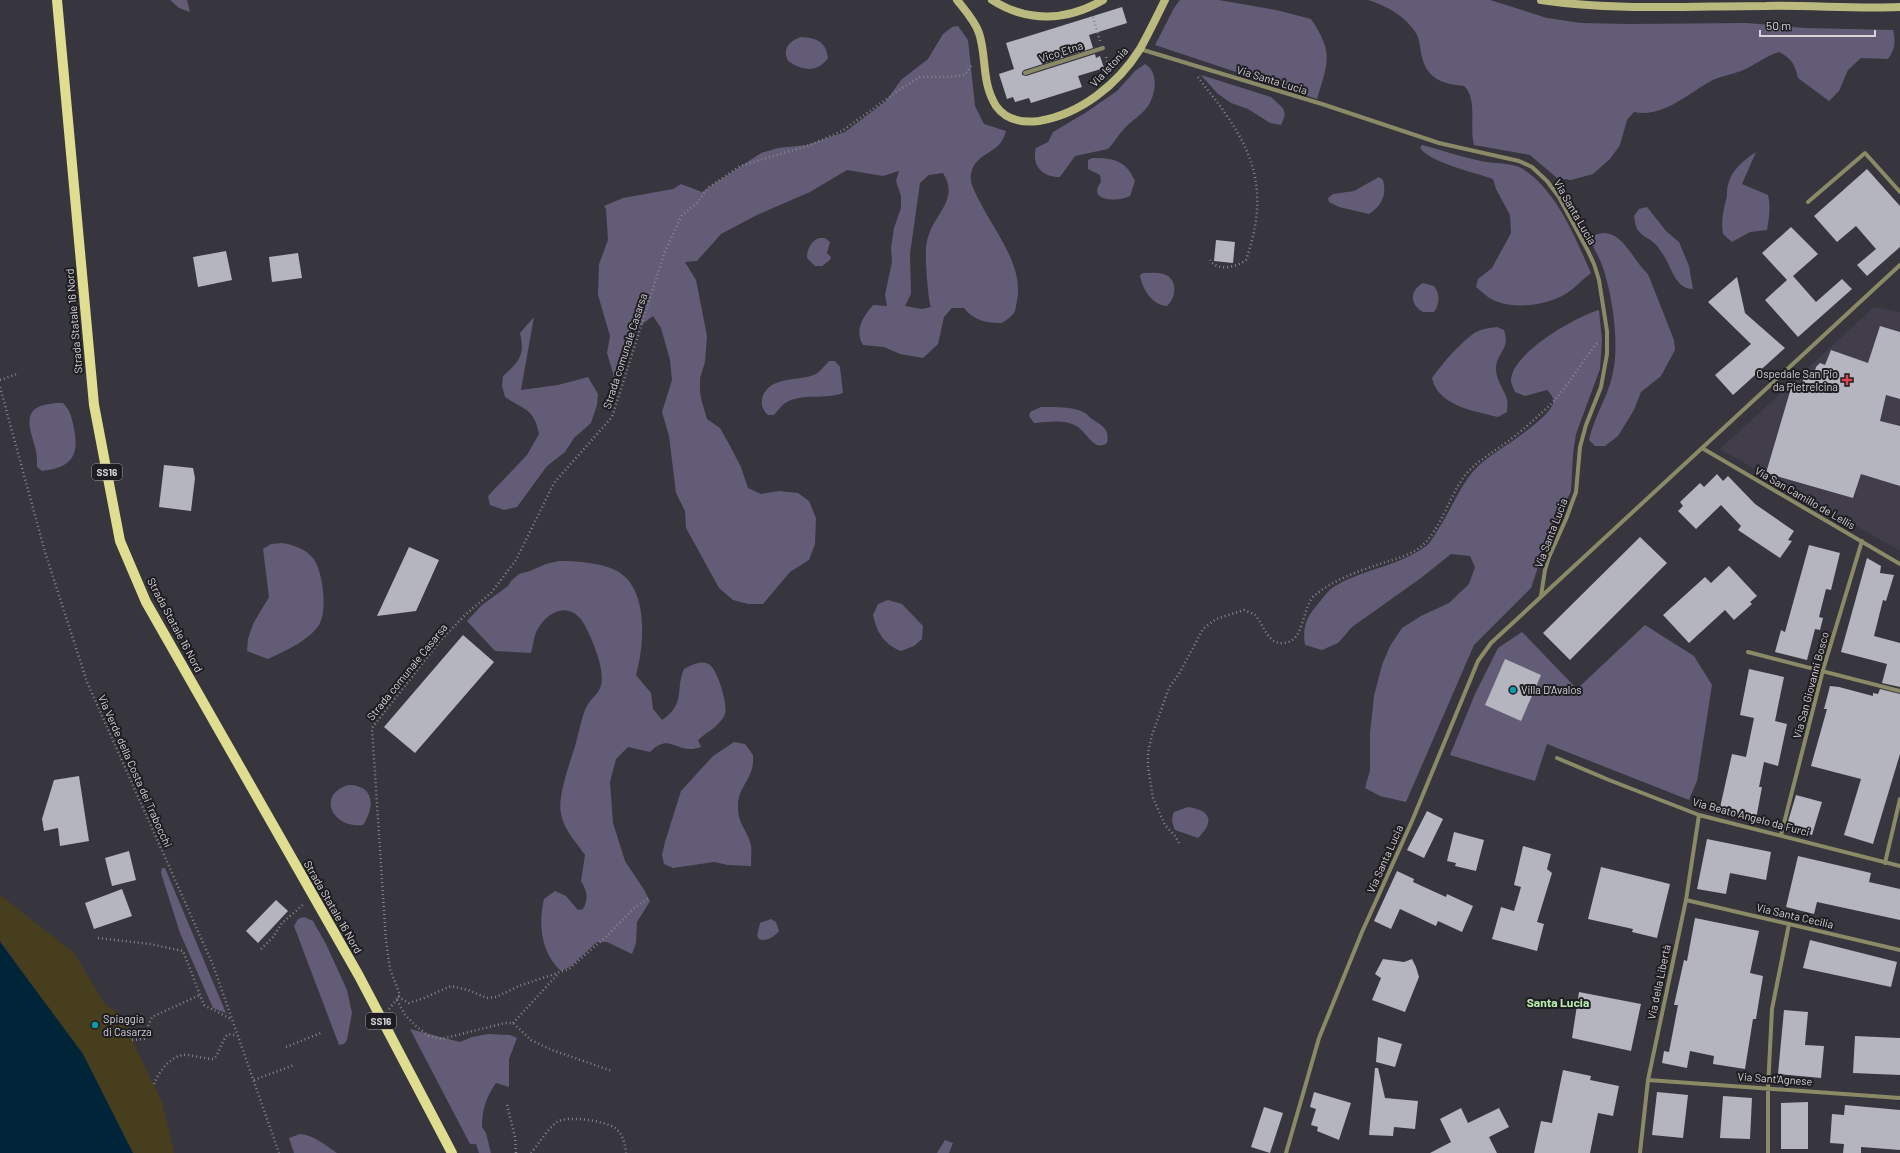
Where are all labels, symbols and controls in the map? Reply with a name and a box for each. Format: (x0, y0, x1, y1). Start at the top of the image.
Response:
scale bar (1760, 12, 1875, 38)
text: 50 m (1766, 18, 1791, 32)
street label: Vico Etna (1037, 38, 1084, 65)
street label: Via Istonia (1087, 44, 1130, 89)
street label: Via Santa Lucia (1235, 63, 1309, 96)
street label: Via Santa Lucia (1552, 177, 1599, 247)
street label: Strada Statale 16 Nord (62, 268, 85, 374)
street label: Strada comunale Casarsa (600, 291, 649, 410)
place label: Ospedale San Pio da Pietrelcina (1756, 367, 1838, 393)
marker: Ospedale San Pio da Pietrelcina (1841, 374, 1853, 386)
street label: Via San Camillo de Lellis (1753, 463, 1858, 532)
road number: SS16 (92, 464, 122, 480)
street label: Via Santa Lucia (1531, 496, 1570, 569)
street label: Strada Statale 16 Nord (145, 575, 206, 674)
street label: Strada comunale Casarsa (364, 621, 450, 723)
street label: Via San Giovanni Bosco (1790, 630, 1831, 740)
place label: Villa D'Avalos (1521, 683, 1582, 696)
marker: Villa D'Avalos (1508, 685, 1518, 695)
street label: Via Verde della Costa dei Trabocchi (96, 692, 175, 849)
street label: Via Beato Angelo da Furci (1691, 795, 1811, 838)
street label: Via Santa Lucia (1364, 823, 1405, 895)
street label: Strada Statale 16 Nord (302, 858, 365, 956)
street label: Via Santa Cecilia (1755, 900, 1835, 931)
street label: Via della Libertà (1644, 943, 1673, 1021)
district label: Santa Lucia (1527, 995, 1589, 1009)
place label: Spiaggia di Casarza (103, 1012, 152, 1038)
road number: SS16 (366, 1013, 396, 1029)
marker: Spiaggia di Casarza (90, 1020, 100, 1030)
street label: Via Sant'Agnese (1737, 1069, 1813, 1088)

